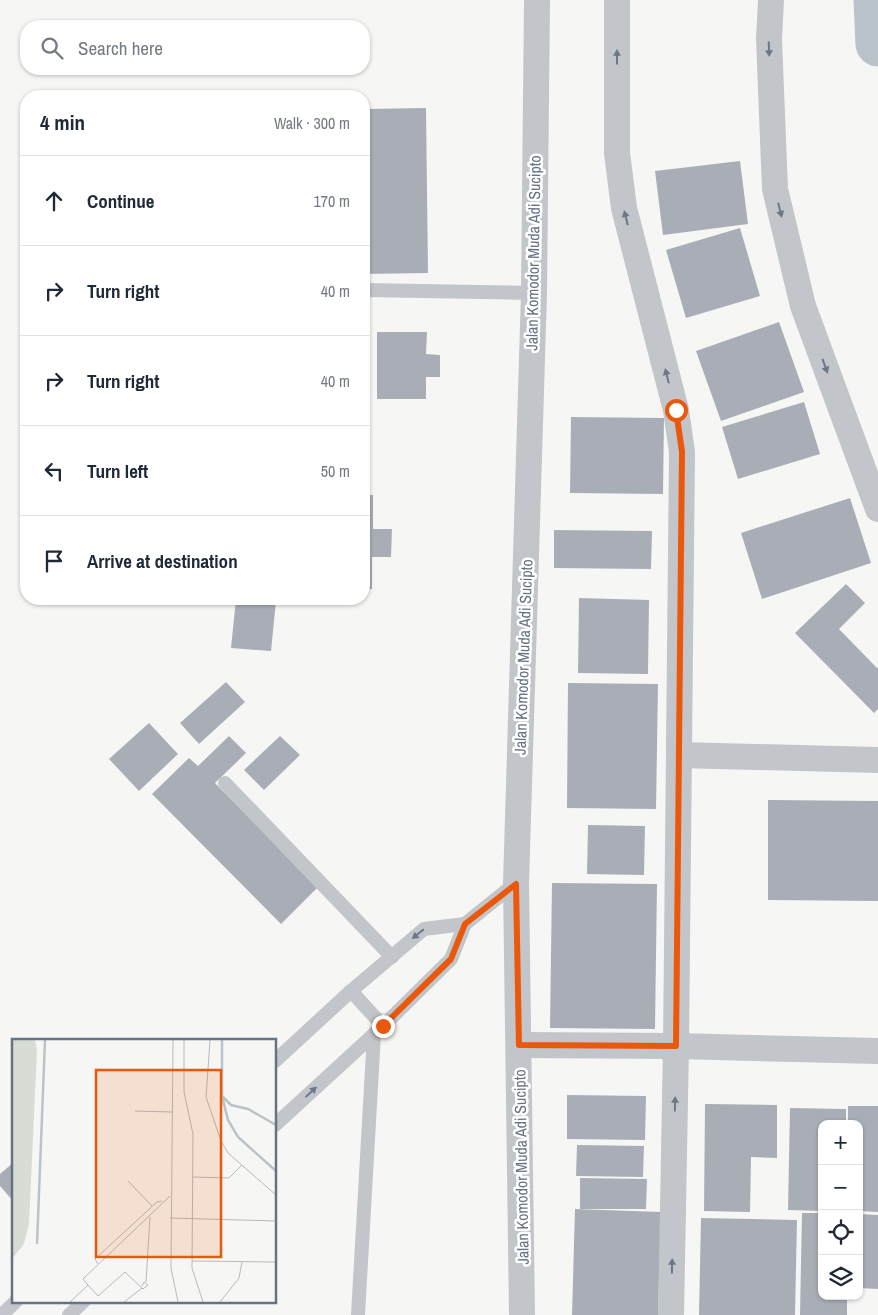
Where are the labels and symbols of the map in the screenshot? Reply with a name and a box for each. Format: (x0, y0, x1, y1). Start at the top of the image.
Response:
one-way arrow (766, 41, 774, 57)
one-way arrow (613, 48, 621, 64)
street label: Jalan Komodor Muda Adi Sucipto (520, 155, 546, 351)
one-way arrow (776, 203, 784, 218)
one-way arrow (622, 211, 630, 226)
one-way arrow (822, 359, 829, 374)
one-way arrow (663, 368, 671, 383)
route start (665, 399, 688, 422)
street label: Jalan Komodor Muda Adi Sucipto (509, 559, 537, 755)
one-way arrow (412, 929, 425, 940)
route end (372, 1015, 395, 1038)
inset map (12, 1039, 276, 1302)
street label: Jalan Komodor Muda Adi Sucipto (508, 1069, 534, 1265)
one-way arrow (304, 1086, 316, 1098)
one-way arrow (671, 1096, 679, 1112)
one-way arrow (668, 1258, 676, 1274)

